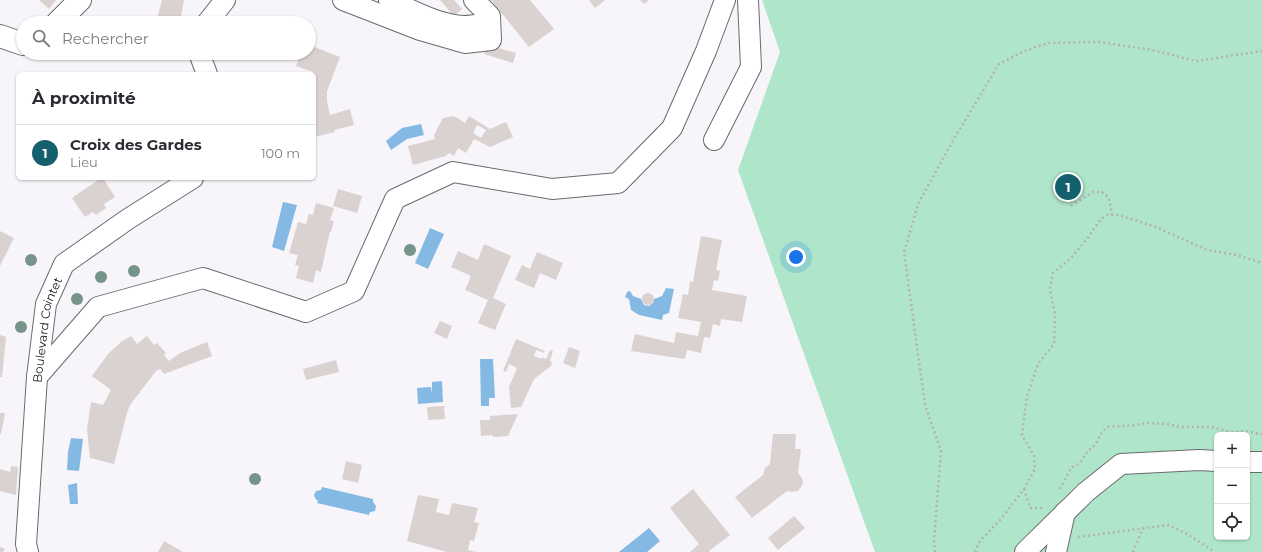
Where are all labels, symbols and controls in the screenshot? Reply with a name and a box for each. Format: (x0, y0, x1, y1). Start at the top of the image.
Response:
search box (16, 16, 316, 60)
icon: search (30, 27, 52, 49)
text: Rechercher (62, 29, 149, 48)
text: À proximité (32, 88, 136, 108)
text: Croix des Gardes (70, 135, 202, 154)
text: 1 (42, 145, 48, 161)
text: 100 m (261, 145, 300, 161)
text: Lieu (70, 154, 98, 170)
pin: 1 (1055, 172, 1081, 202)
your location (786, 247, 806, 267)
street label: Boulevard Cointet (29, 274, 65, 383)
map controls (1214, 432, 1250, 540)
button: + (1214, 432, 1250, 468)
button: − (1214, 468, 1250, 504)
button: locate (1214, 504, 1250, 540)

